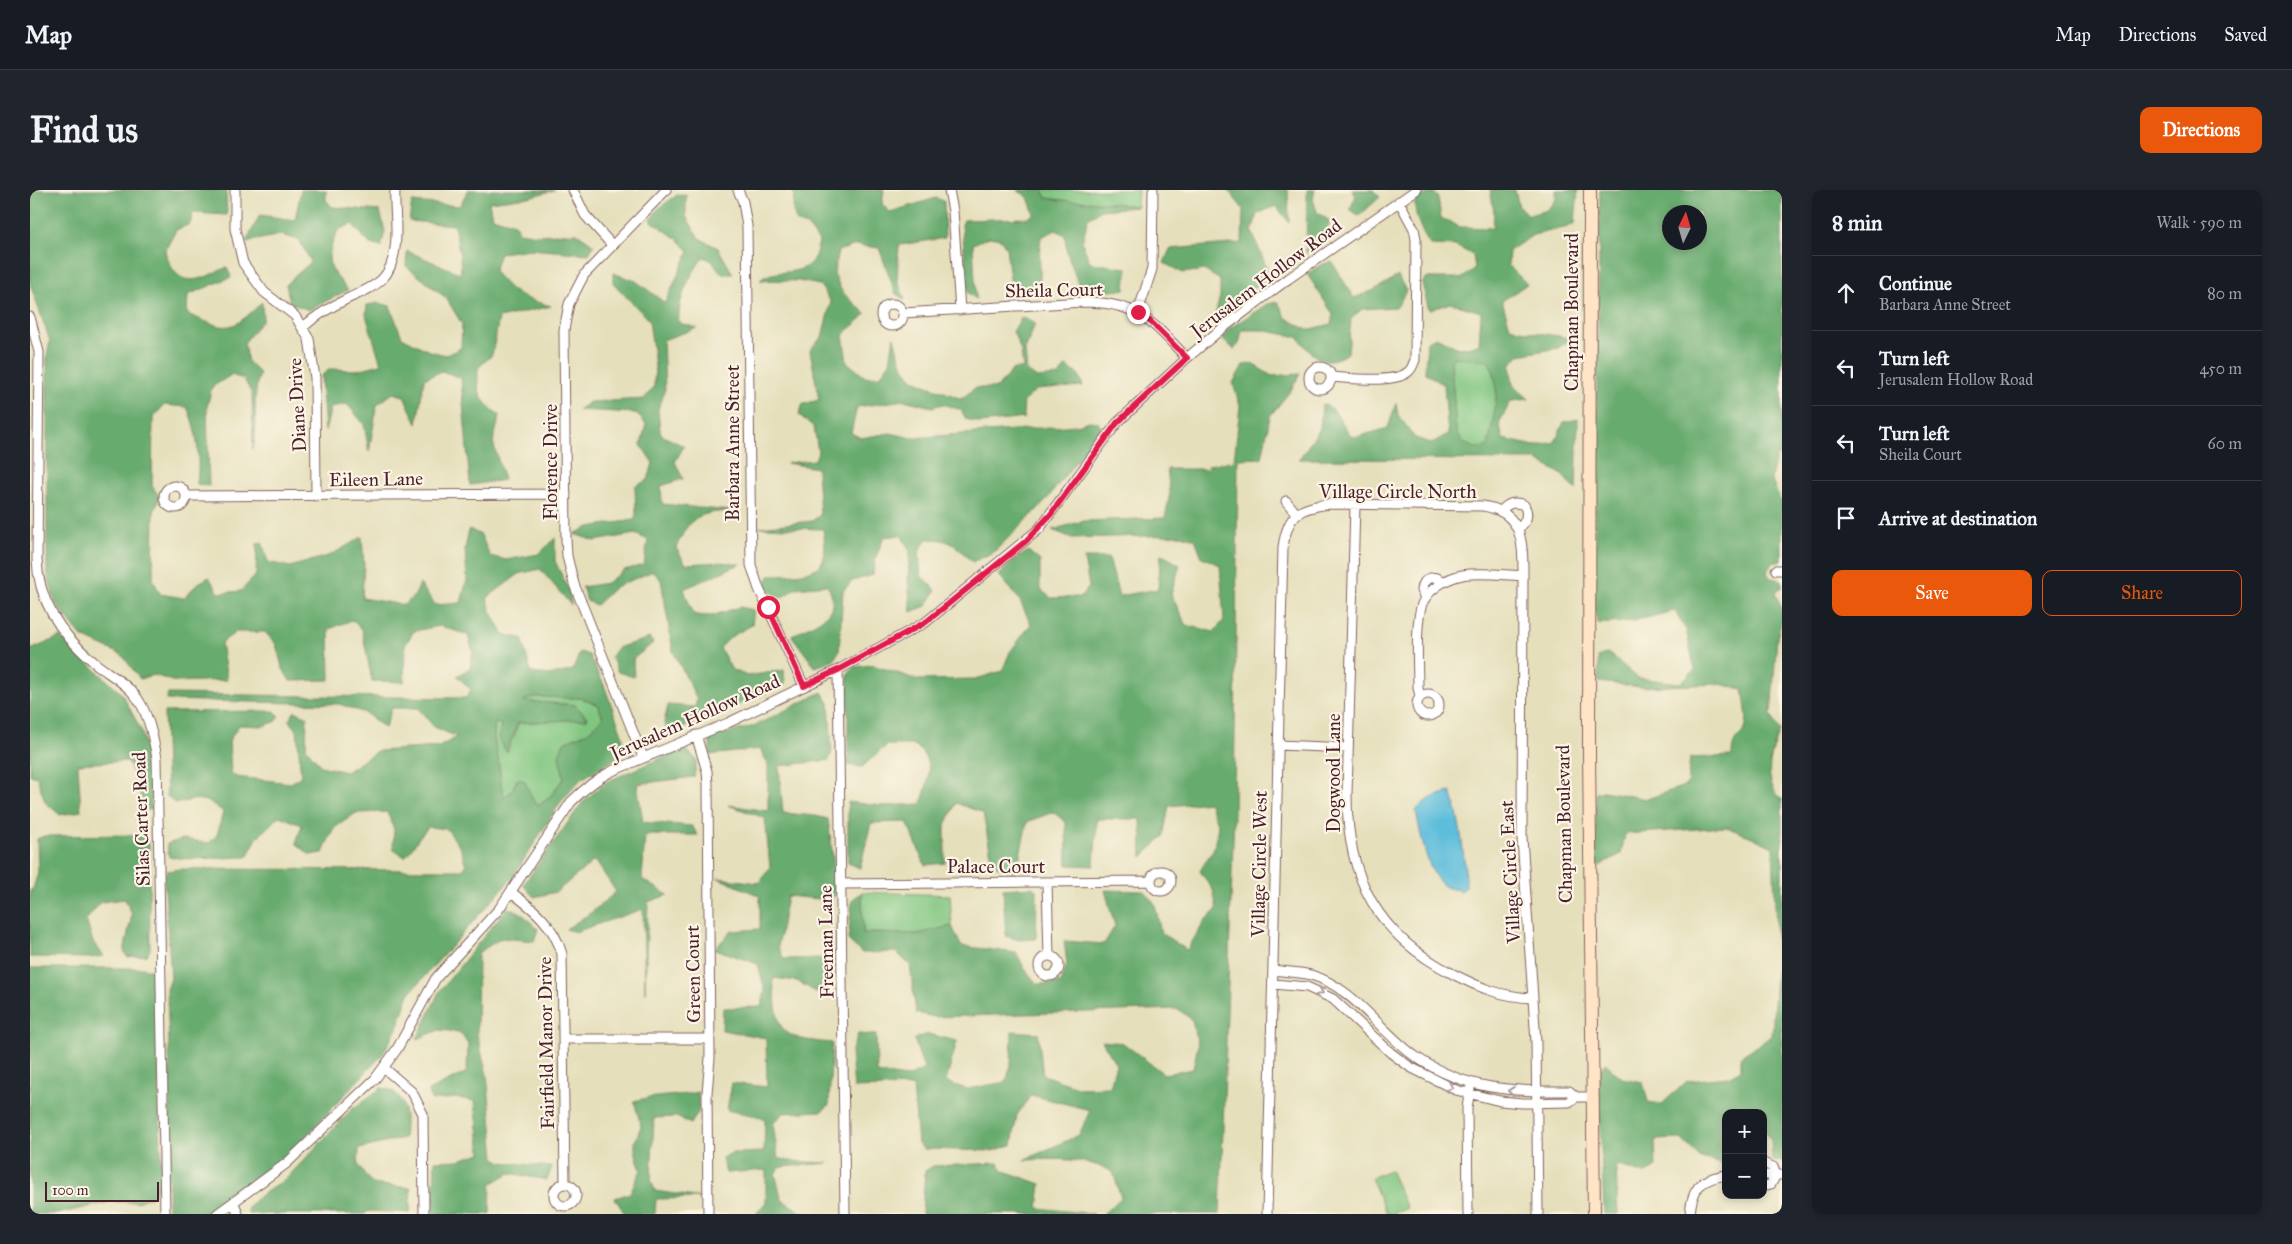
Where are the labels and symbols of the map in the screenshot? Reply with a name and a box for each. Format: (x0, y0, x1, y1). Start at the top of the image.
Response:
north arrow (1662, 205, 1707, 250)
street label: Jerusalem Hollow Road (1184, 213, 1347, 344)
street label: Chapman Boulevard (1560, 232, 1583, 391)
street label: Sheila Court (1005, 278, 1104, 302)
route end (1127, 301, 1150, 324)
street label: Diane Drive (283, 357, 311, 453)
street label: Barbara Anne Street (721, 364, 744, 521)
street label: Florence Drive (539, 404, 562, 520)
street label: Eileen Lane (329, 467, 423, 491)
street label: Village Circle North (1318, 480, 1477, 504)
route start (757, 596, 780, 619)
street label: Jerusalem Hollow Road (605, 669, 784, 767)
street label: Dogwood Lane (1322, 713, 1346, 833)
street label: Chapman Boulevard (1551, 744, 1577, 903)
street label: Silas Carter Road (127, 751, 155, 887)
street label: Village Circle West (1246, 790, 1273, 939)
street label: Village Circle East (1495, 800, 1526, 945)
street label: Palace Court (947, 855, 1045, 878)
street label: Freeman Lane (814, 885, 838, 999)
street label: Green Court (681, 925, 705, 1023)
street label: Fairfield Manor Drive (533, 956, 559, 1130)
one-way arrow (1315, 986, 1324, 997)
one-way arrow (1445, 1081, 1454, 1092)
one-way arrow (1507, 1086, 1515, 1097)
scale bar (45, 1179, 159, 1202)

